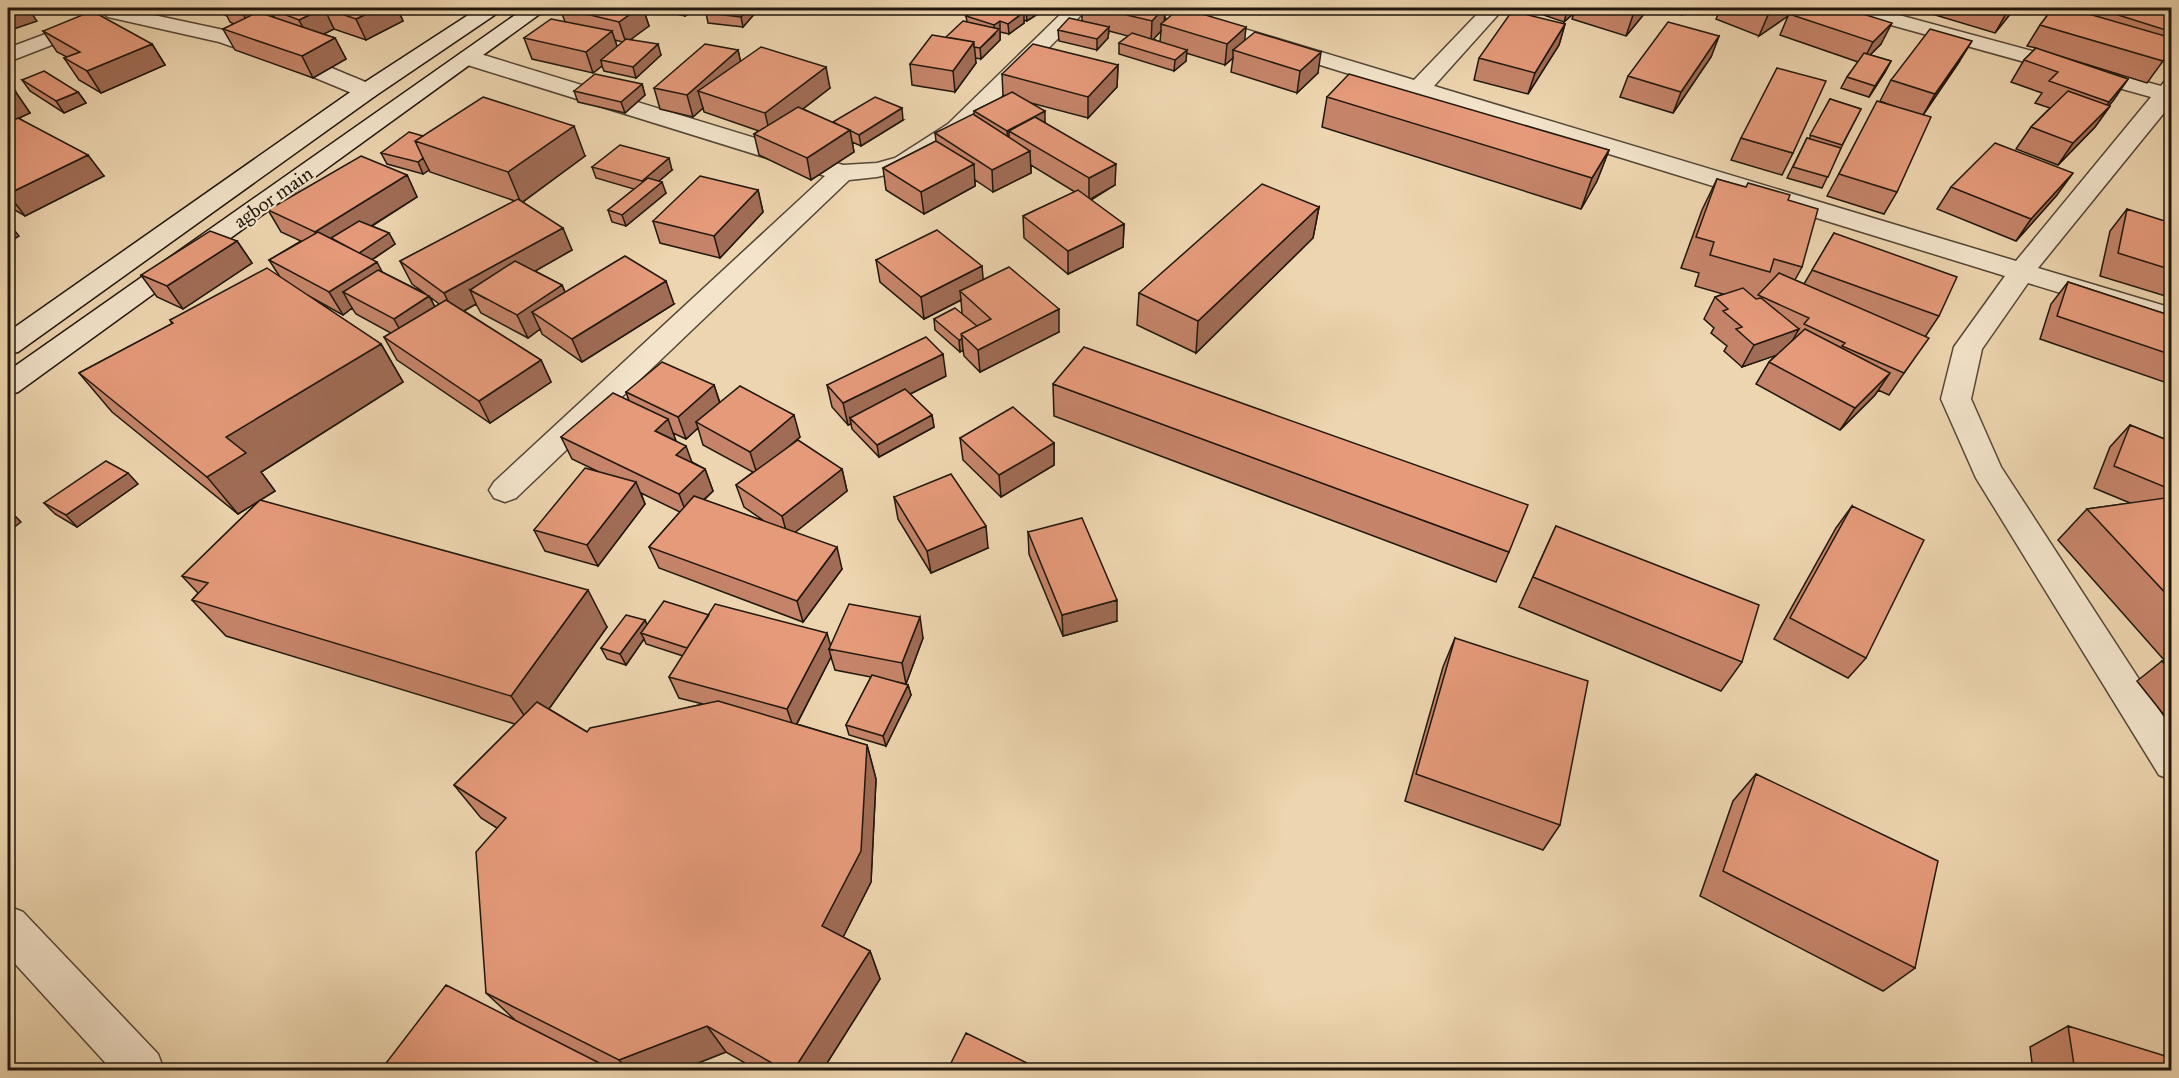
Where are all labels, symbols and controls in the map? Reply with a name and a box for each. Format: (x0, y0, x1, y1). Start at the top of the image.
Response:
street label: agbor main (229, 161, 318, 234)

